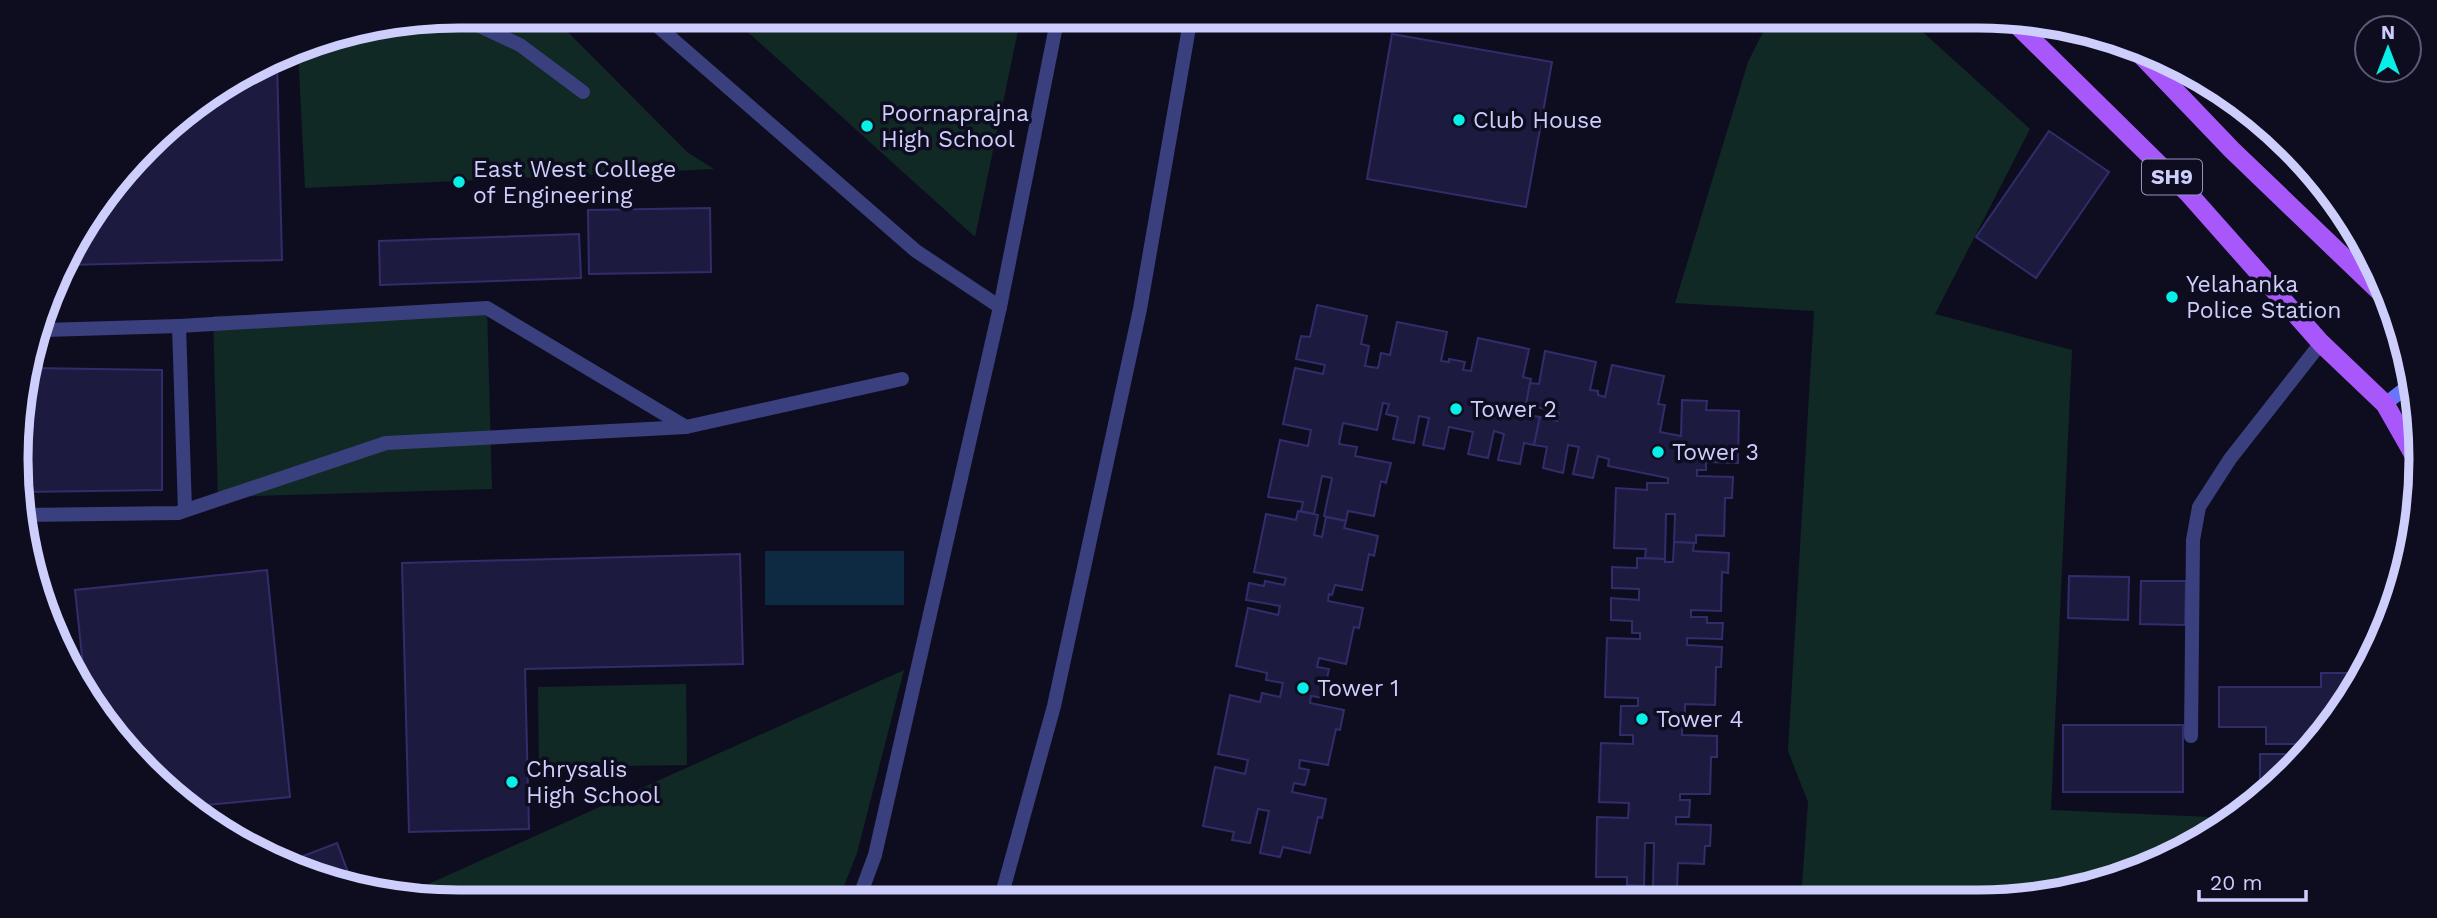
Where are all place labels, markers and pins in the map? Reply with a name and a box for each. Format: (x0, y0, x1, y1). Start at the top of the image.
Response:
place label: Poornaprajna High School (881, 100, 1029, 153)
place label: Club House (1473, 107, 1602, 134)
marker: Club House (1451, 112, 1467, 128)
marker: Poornaprajna High School (859, 118, 875, 134)
place label: East West College of Engineering (473, 156, 676, 209)
marker: East West College of Engineering (451, 174, 467, 190)
place label: Yelahanka Police Station (2186, 271, 2342, 324)
marker: Yelahanka Police Station (2164, 289, 2180, 305)
place label: Tower 2 (1470, 396, 1557, 423)
marker: Tower 2 (1448, 401, 1464, 417)
place label: Tower 3 (1672, 439, 1759, 466)
marker: Tower 3 (1650, 444, 1666, 460)
place label: Tower 1 (1317, 675, 1399, 702)
marker: Tower 1 (1295, 680, 1311, 696)
place label: Tower 4 (1656, 706, 1744, 733)
marker: Tower 4 (1634, 711, 1650, 727)
place label: Chrysalis High School (526, 756, 660, 809)
marker: Chrysalis High School (504, 774, 520, 790)

